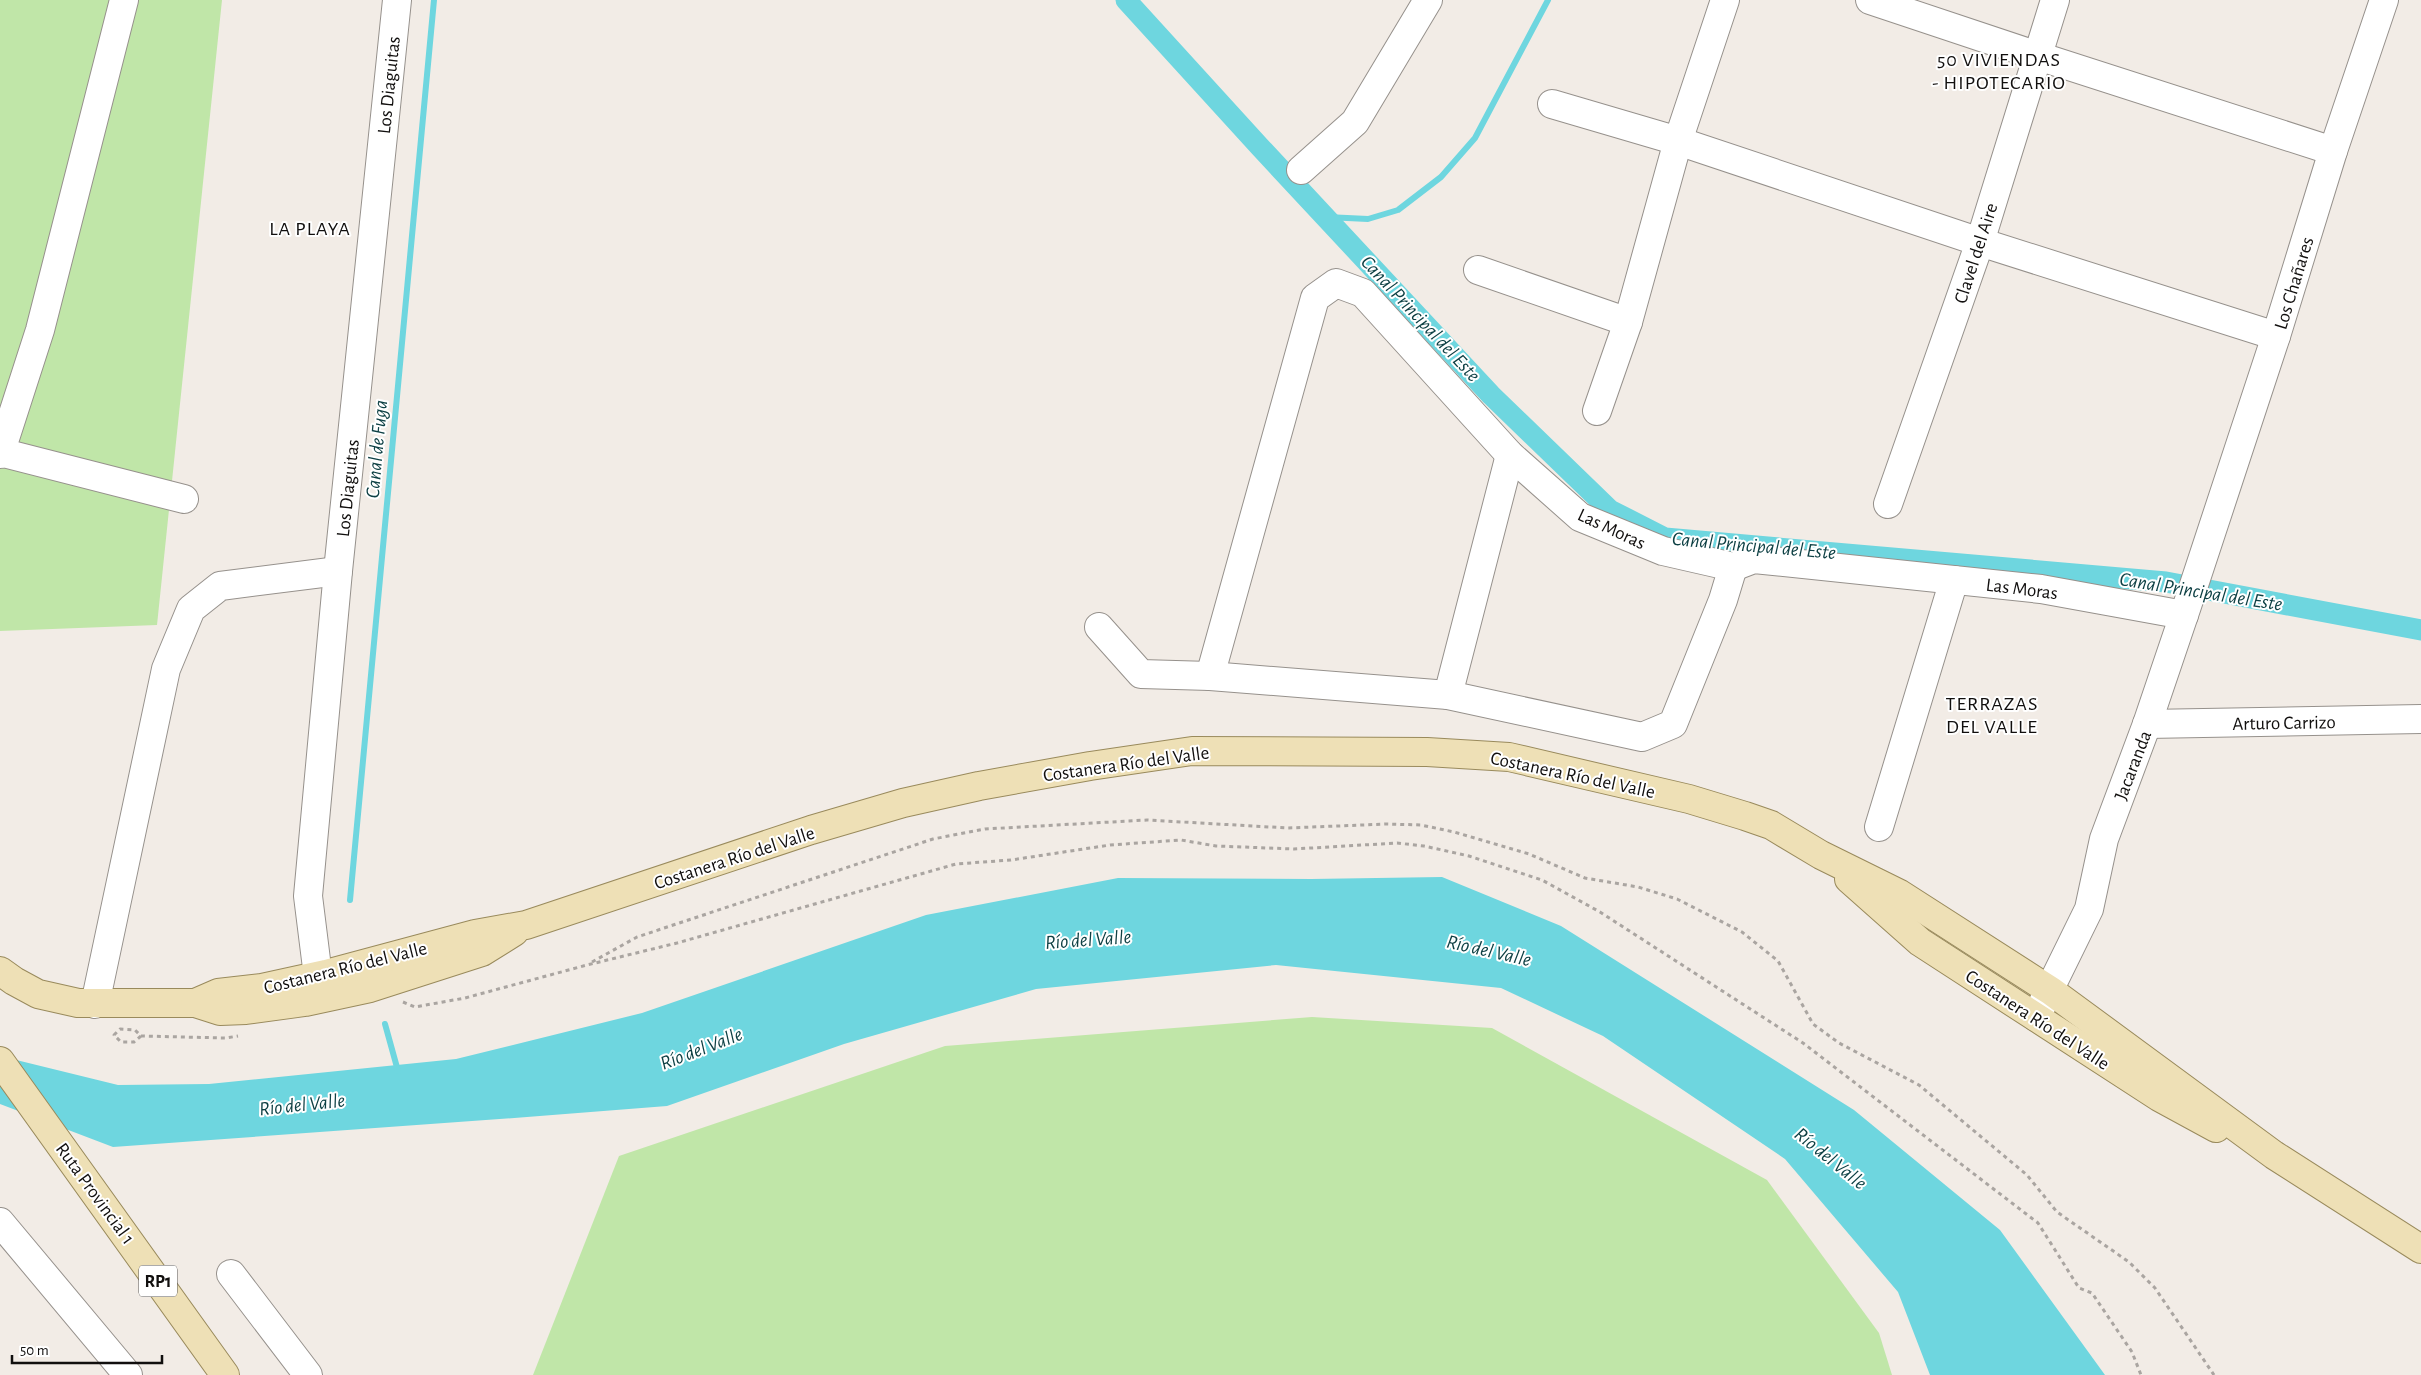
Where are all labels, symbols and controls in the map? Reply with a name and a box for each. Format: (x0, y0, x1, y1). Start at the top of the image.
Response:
street label: Los Diaguitas (375, 35, 404, 135)
district label: 50 VIVIENDAS - HIPOTECARIO (1932, 50, 2066, 93)
street label: Clavel del Aire (1951, 201, 2002, 306)
district label: LA PLAYA (269, 219, 351, 239)
street label: Los Chañares (2271, 235, 2318, 332)
water label: Canal Principal del Este (1357, 252, 1484, 386)
water label: Canal de Fuga (363, 399, 391, 499)
street label: Los Diaguitas (334, 438, 363, 538)
street label: Las Moras (1575, 505, 1648, 553)
water label: Canal Principal del Este (1671, 529, 1837, 563)
water label: Canal Principal del Este (2118, 569, 2284, 615)
street label: Las Moras (1985, 576, 2059, 603)
district label: TERRAZAS DEL VALLE (1946, 694, 2038, 737)
street label: Arturo Carrizo (2232, 713, 2336, 734)
street label: Jacaranda (2111, 728, 2155, 803)
street label: Costanera Río del Valle (1042, 743, 1211, 786)
street label: Costanera Río del Valle (1489, 749, 1657, 802)
street label: Costanera Río del Valle (652, 823, 817, 893)
water label: Río del Valle (1044, 927, 1132, 953)
water label: Río del Valle (1445, 932, 1533, 971)
street label: Costanera Río del Valle (262, 939, 429, 998)
street label: Costanera Río del Valle (1962, 967, 2113, 1074)
water label: Río del Valle (658, 1024, 746, 1074)
water label: Río del Valle (258, 1090, 346, 1119)
water label: Río del Valle (1791, 1124, 1870, 1194)
street label: Ruta Provincial 1 (52, 1140, 138, 1248)
road number: RP1 (139, 1266, 177, 1296)
scale bar (12, 1332, 162, 1364)
text: 50 m (20, 1343, 49, 1358)

